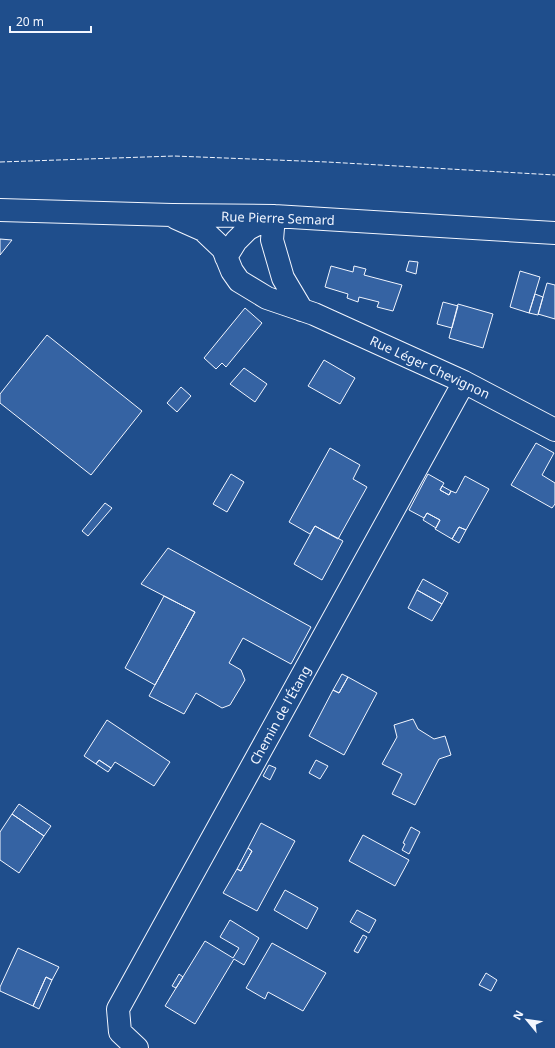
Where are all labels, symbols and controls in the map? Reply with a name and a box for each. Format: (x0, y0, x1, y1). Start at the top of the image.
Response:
scale bar (10, 8, 91, 34)
text: 20 m (16, 13, 44, 30)
street label: Rue Pierre Semard (221, 207, 335, 229)
street label: Rue Léger Chevignon (367, 331, 493, 403)
street label: Chemin de l'Étang (245, 662, 315, 768)
north arrow (507, 1000, 547, 1040)
text: N (509, 1007, 527, 1022)

